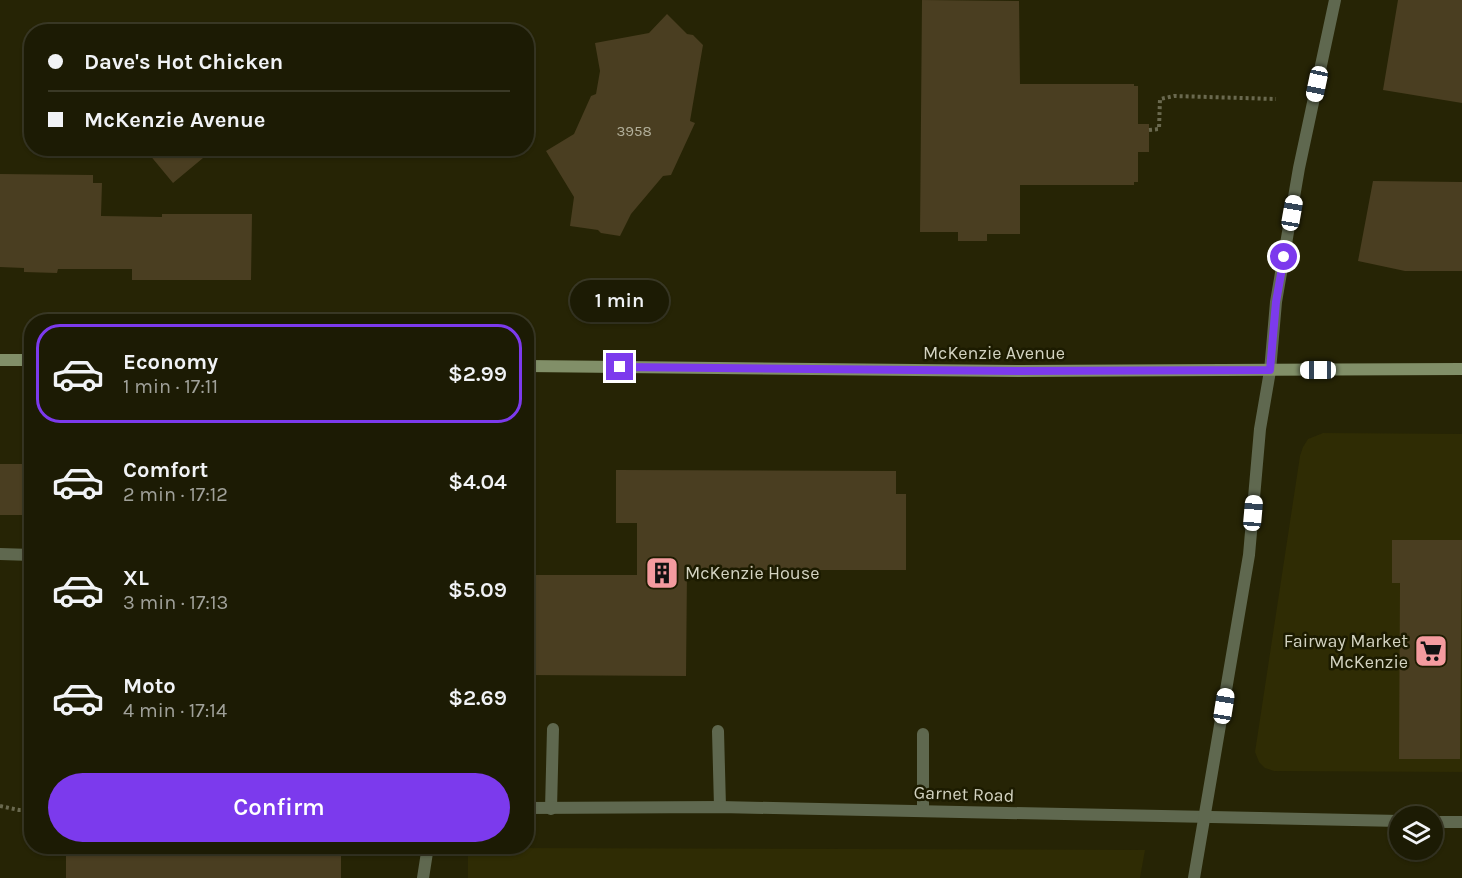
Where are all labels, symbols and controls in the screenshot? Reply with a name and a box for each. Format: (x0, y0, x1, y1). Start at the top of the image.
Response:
text: Dave's Hot Chicken (84, 49, 283, 75)
car (1304, 65, 1330, 103)
text: McKenzie Avenue (84, 107, 266, 133)
house number: 3958 (616, 122, 652, 140)
car (1280, 194, 1304, 232)
route start (1270, 243, 1297, 270)
callout: 1 min (570, 280, 670, 322)
text: 1 min (595, 289, 644, 312)
street label: McKenzie Avenue (923, 342, 1065, 364)
icon: car (51, 347, 105, 401)
text: Economy (123, 349, 218, 375)
route end (606, 353, 633, 380)
text: $2.99 (448, 361, 507, 387)
car (1300, 361, 1336, 379)
text: 1 min · 17:11 (123, 375, 218, 398)
icon: car (51, 455, 105, 509)
text: Comfort (123, 457, 208, 483)
text: $4.04 (448, 469, 507, 495)
text: 2 min · 17:12 (123, 483, 228, 506)
car (1242, 494, 1264, 532)
building icon: McKenzie House (644, 555, 680, 591)
place label: McKenzie House (685, 562, 819, 584)
icon: car (51, 563, 105, 617)
text: XL (123, 565, 149, 591)
text: $5.09 (448, 577, 507, 603)
text: 3 min · 17:13 (123, 591, 228, 614)
place label: Fairway Market McKenzie (1284, 630, 1408, 673)
supermarket icon: Fairway Market McKenzie (1413, 633, 1449, 669)
icon: car (51, 671, 105, 725)
text: Moto (123, 673, 176, 699)
text: $2.69 (448, 685, 507, 711)
car (1212, 687, 1236, 725)
text: 4 min · 17:14 (123, 699, 227, 722)
button: Confirm (48, 773, 510, 842)
street label: Garnet Road (913, 781, 1015, 807)
map controls (1389, 806, 1443, 860)
button: layers (1389, 806, 1443, 860)

